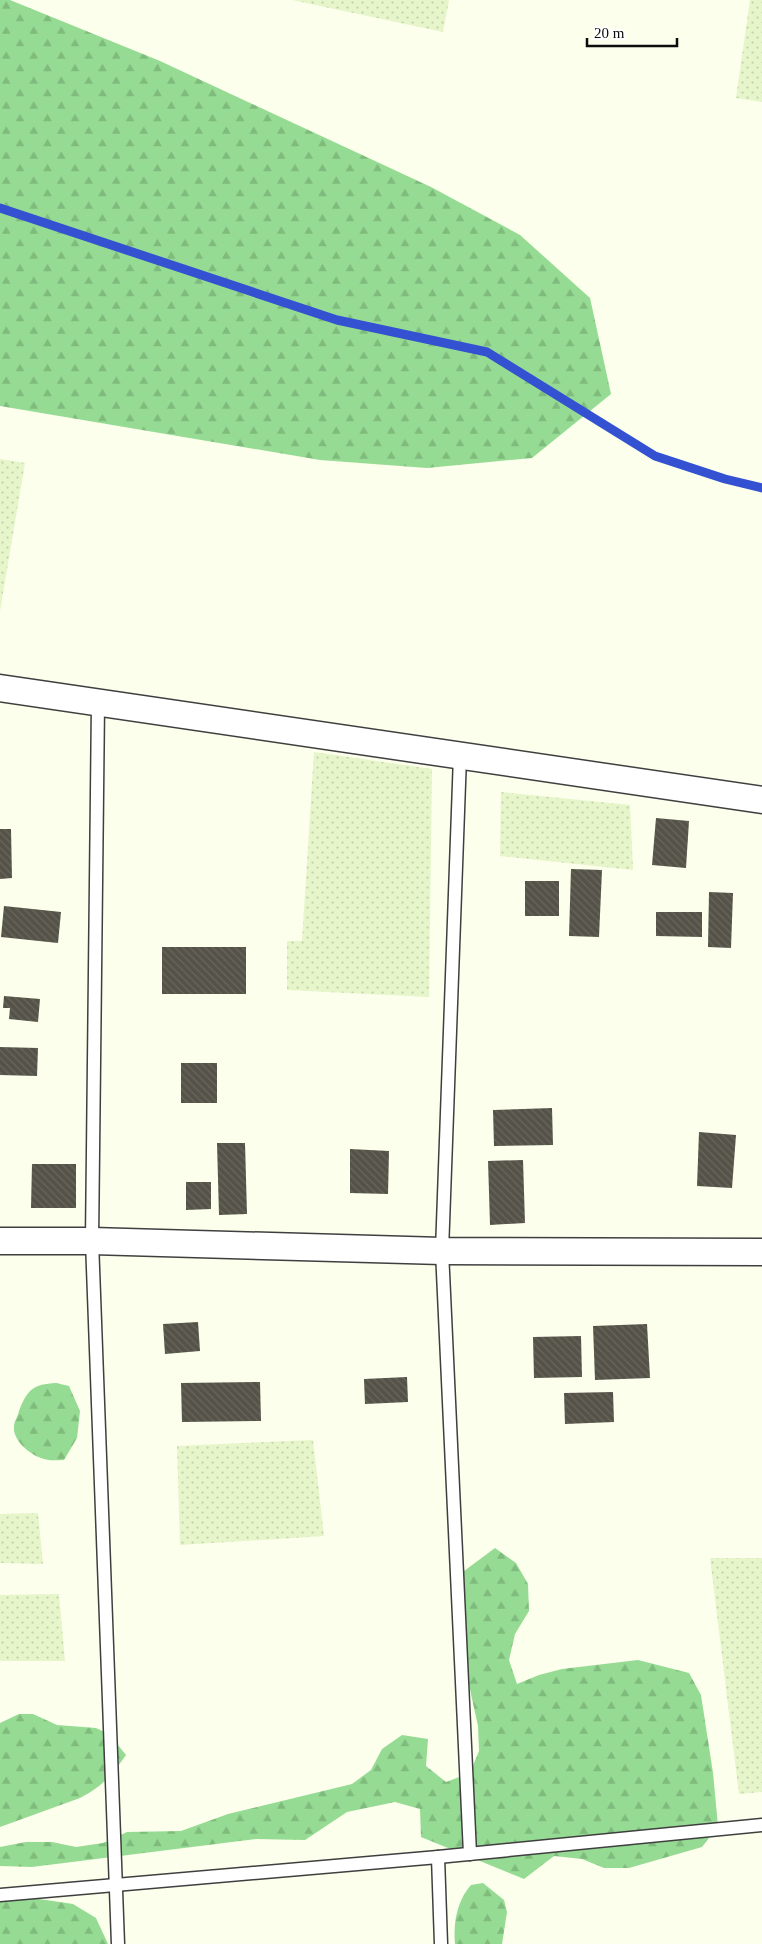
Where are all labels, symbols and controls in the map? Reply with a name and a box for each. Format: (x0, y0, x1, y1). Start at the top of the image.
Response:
scale bar (587, 15, 677, 47)
text: 20 m (594, 25, 625, 41)

